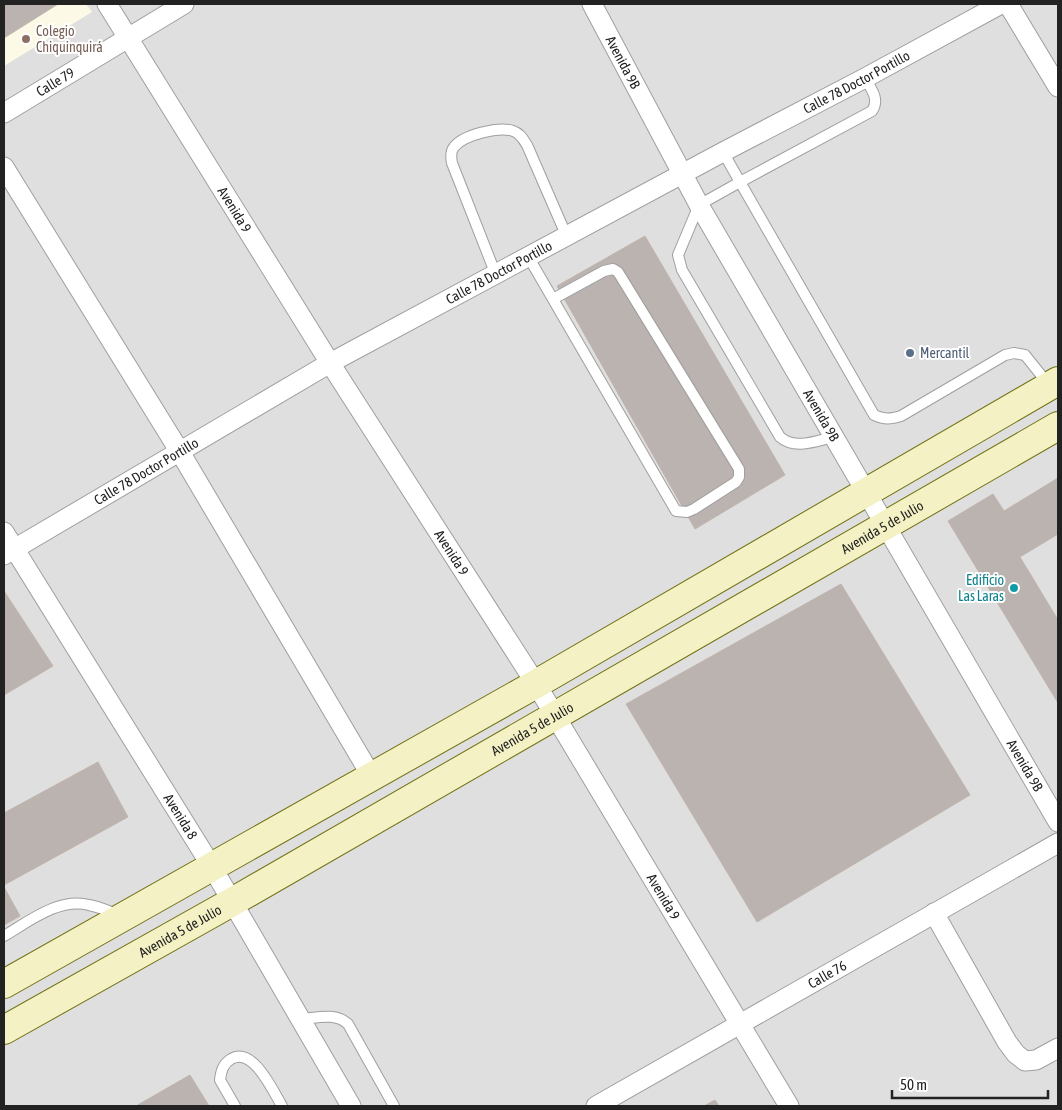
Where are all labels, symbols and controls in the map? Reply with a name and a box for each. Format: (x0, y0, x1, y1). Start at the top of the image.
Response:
place label: Colegio Chiquinquirá (36, 23, 103, 55)
marker: Colegio Chiquinquirá (20, 33, 32, 45)
street label: Avenida 9B (603, 33, 644, 92)
street label: Calle 78 Doctor Portillo (800, 47, 912, 117)
street label: Calle 79 (33, 64, 77, 100)
street label: Avenida 9 (215, 184, 255, 235)
street label: Calle 78 Doctor Portillo (443, 237, 555, 307)
place label: Mercantil (920, 345, 970, 361)
marker: Mercantil (904, 347, 916, 359)
street label: Avenida 9B (800, 387, 843, 444)
street label: Calle 78 Doctor Portillo (91, 434, 201, 508)
street label: Avenida 5 de Julio (838, 497, 926, 557)
street label: Avenida 9 (431, 527, 472, 578)
place label: Edificio Las Laras (958, 572, 1004, 604)
marker: Edificio Las Laras (1008, 582, 1020, 594)
street label: Avenida 5 de Julio (488, 699, 576, 759)
street label: Avenida 9B (1004, 737, 1047, 794)
street label: Avenida 8 (161, 791, 201, 843)
street label: Avenida 9 (644, 871, 683, 922)
street label: Avenida 5 de Julio (136, 902, 224, 961)
street label: Calle 76 (805, 957, 850, 992)
scale bar (892, 1068, 1048, 1100)
text: 50 m (900, 1076, 927, 1093)

